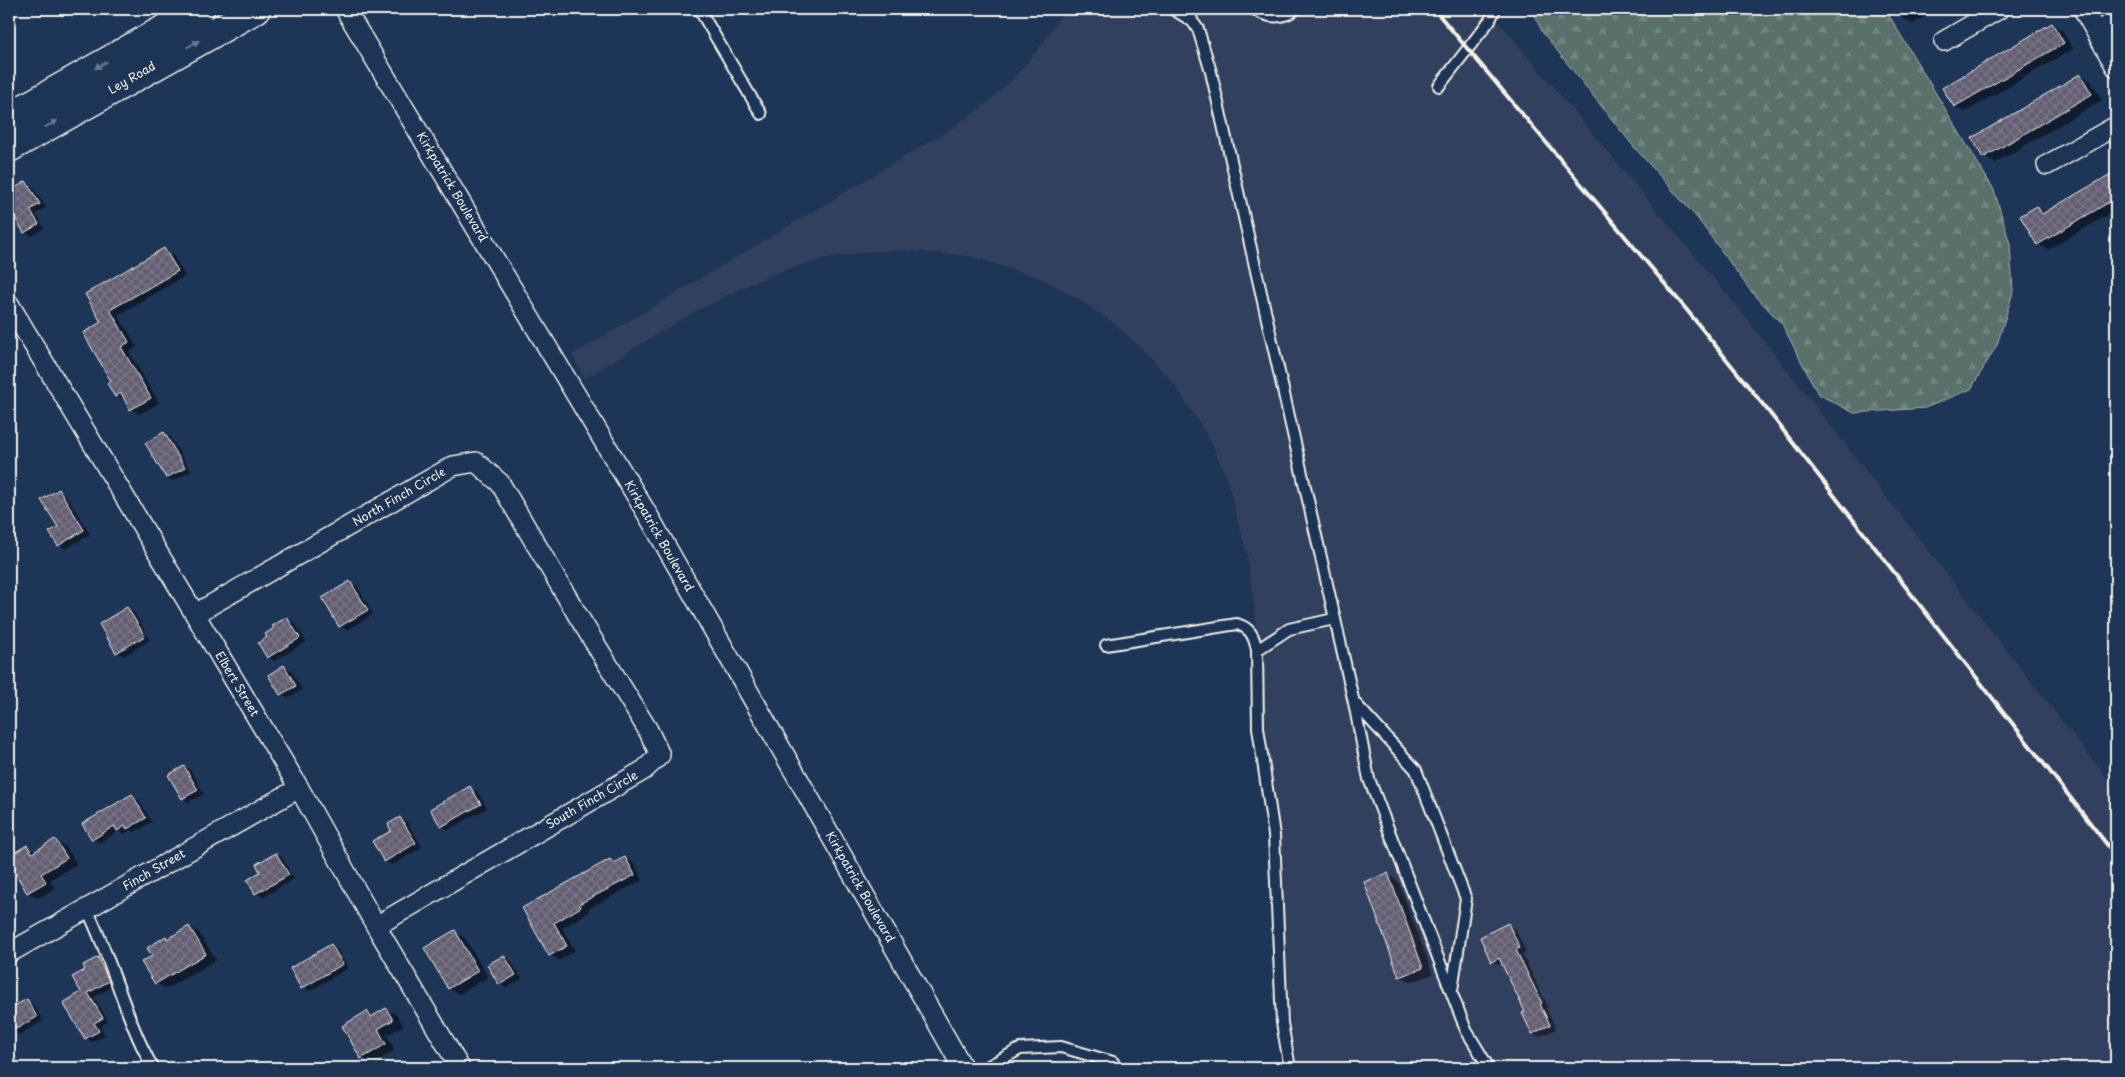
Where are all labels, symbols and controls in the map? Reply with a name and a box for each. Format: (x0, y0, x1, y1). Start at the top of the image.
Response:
one-way arrow (186, 40, 199, 49)
street label: Ley Road (104, 56, 159, 98)
one-way arrow (95, 61, 108, 70)
one-way arrow (44, 120, 59, 128)
street label: Kirkpatrick Boulevard (413, 128, 493, 245)
street label: North Finch Circle (349, 462, 448, 530)
street label: Kirkpatrick Boulevard (621, 477, 699, 595)
street label: Elbert Street (211, 648, 264, 720)
street label: South Finch Circle (542, 765, 641, 833)
street label: Kirkpatrick Boulevard (822, 828, 900, 946)
street label: Finch Street (119, 844, 188, 894)

